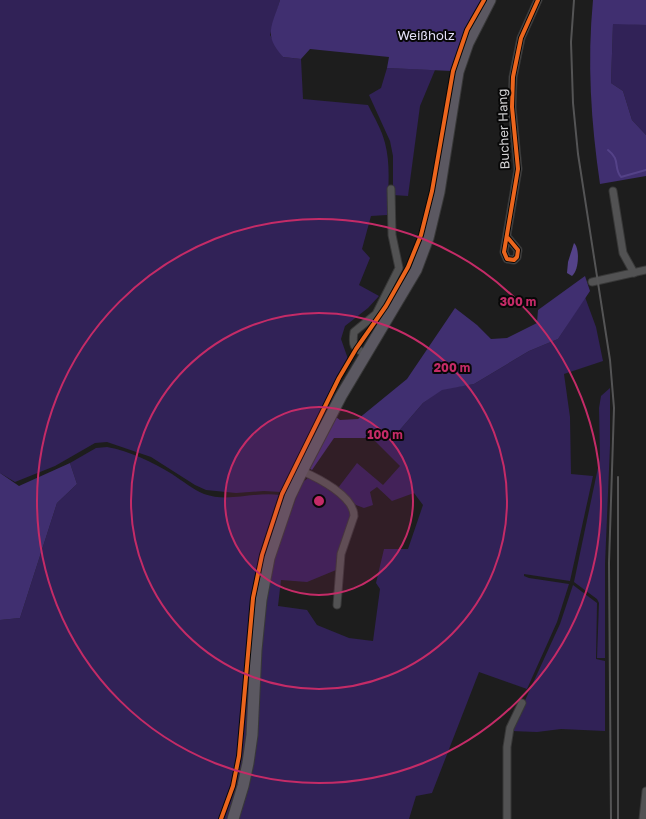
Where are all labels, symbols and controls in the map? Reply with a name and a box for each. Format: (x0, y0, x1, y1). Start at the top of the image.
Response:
park label: Weißholz (397, 27, 455, 43)
street label: Bucher Hang (494, 88, 512, 170)
text: 300 m (500, 294, 536, 309)
text: 200 m (434, 360, 470, 375)
text: 100 m (367, 427, 403, 442)
centre of rings (312, 494, 326, 508)

